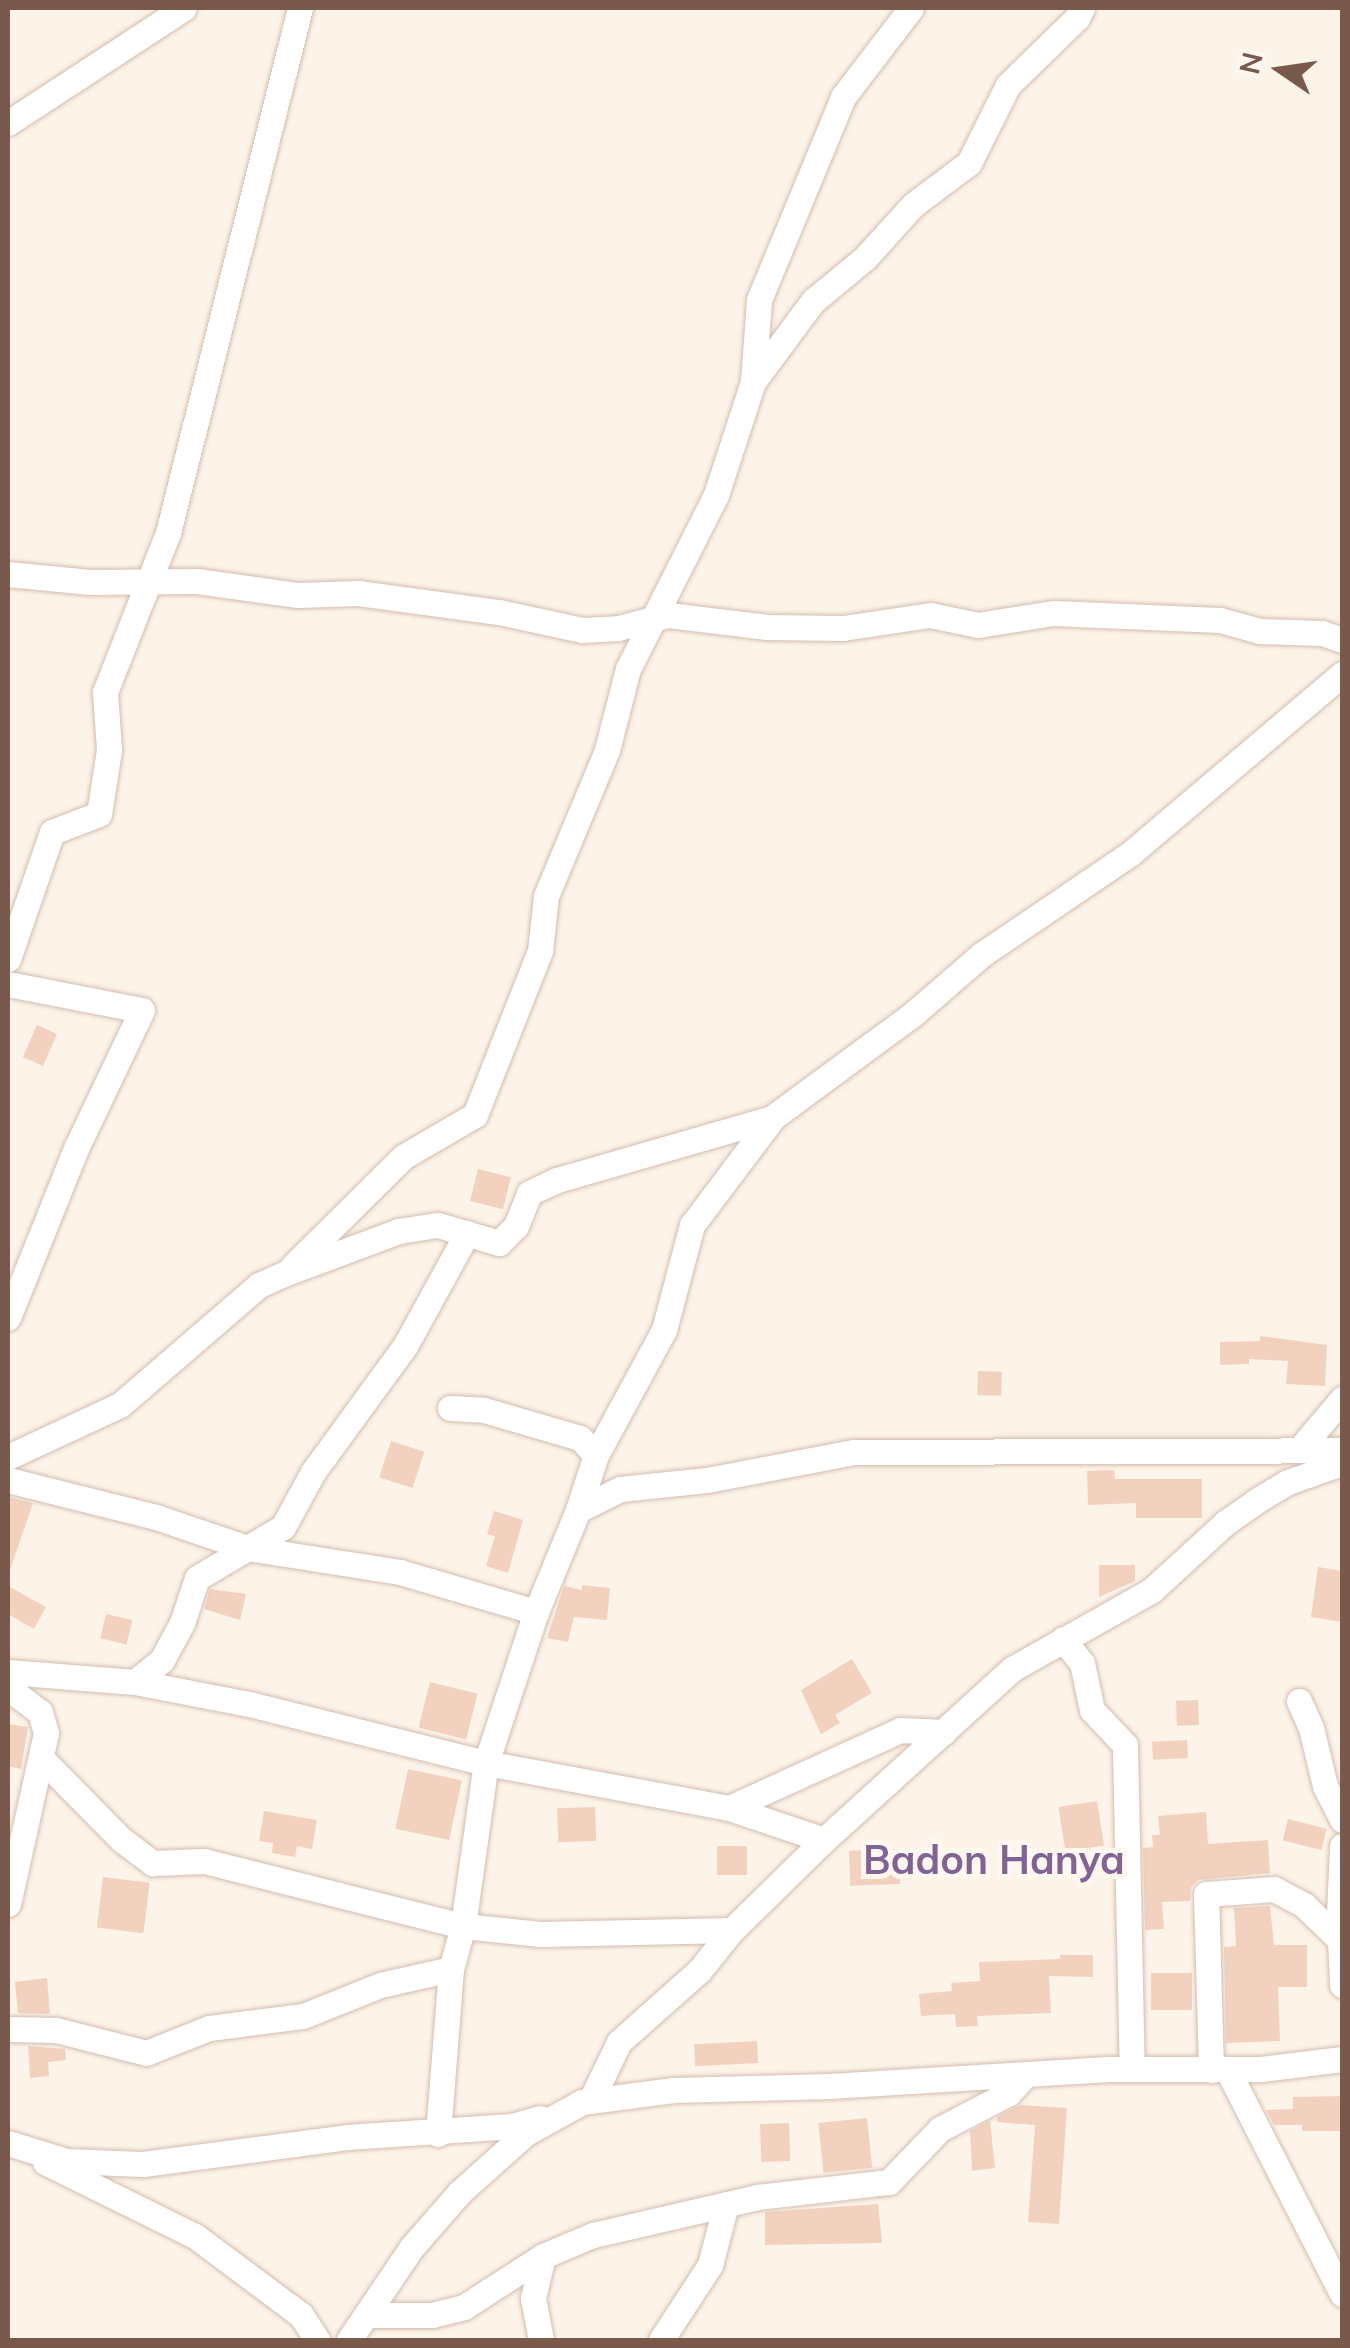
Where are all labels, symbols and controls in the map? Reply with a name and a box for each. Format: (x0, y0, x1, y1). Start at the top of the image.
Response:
north arrow (1230, 20, 1330, 120)
text: N (1231, 49, 1270, 77)
district label: Badon Hanya (863, 1835, 1125, 1883)

